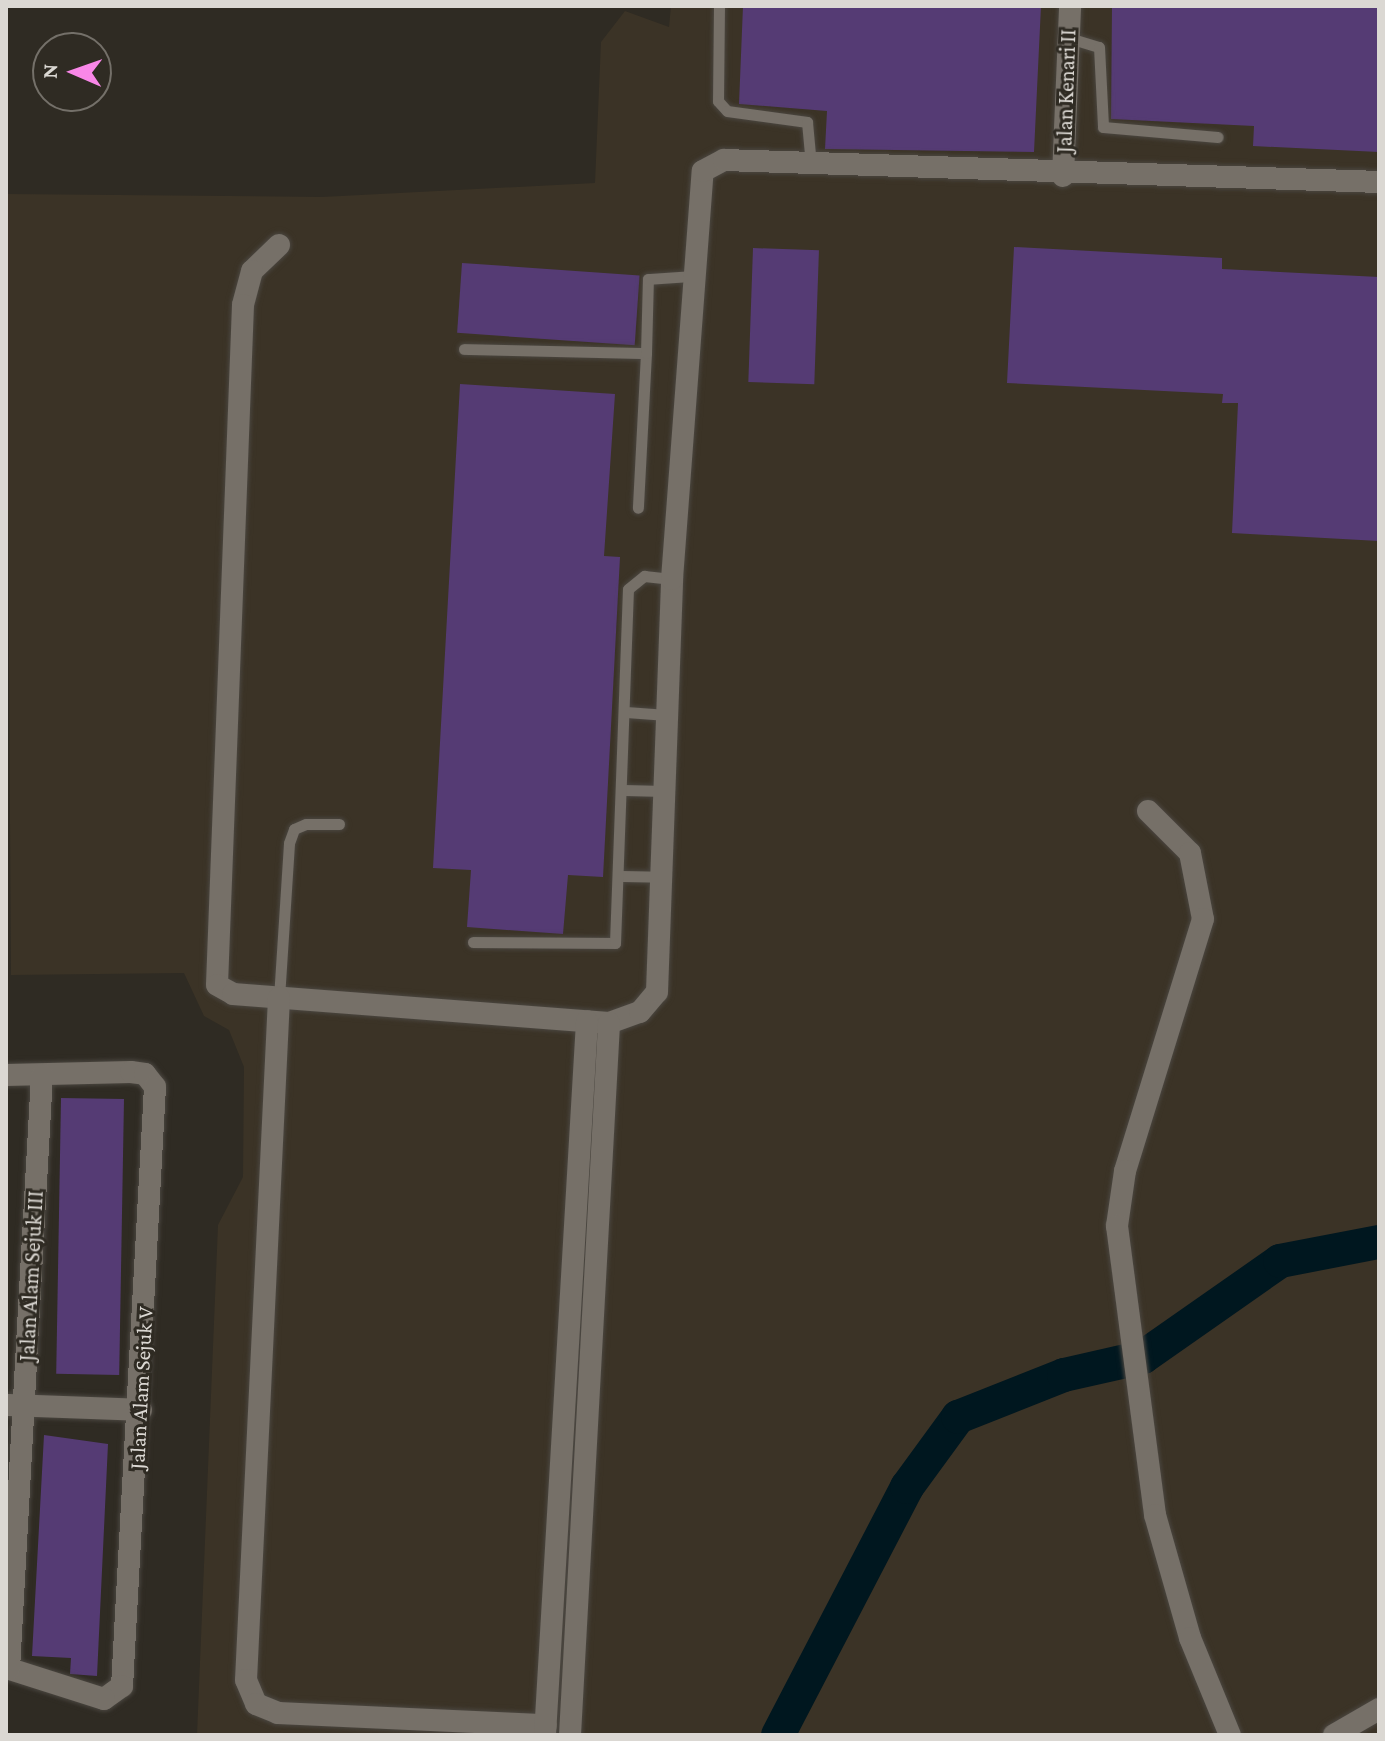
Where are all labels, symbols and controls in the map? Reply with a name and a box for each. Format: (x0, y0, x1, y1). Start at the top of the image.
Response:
street label: Jalan Kenari II (1051, 29, 1081, 153)
north arrow (32, 32, 112, 112)
text: N (37, 63, 62, 79)
street label: Jalan Alam Sejuk III (13, 1190, 49, 1362)
street label: Jalan Alam Sejuk V (124, 1306, 158, 1470)

